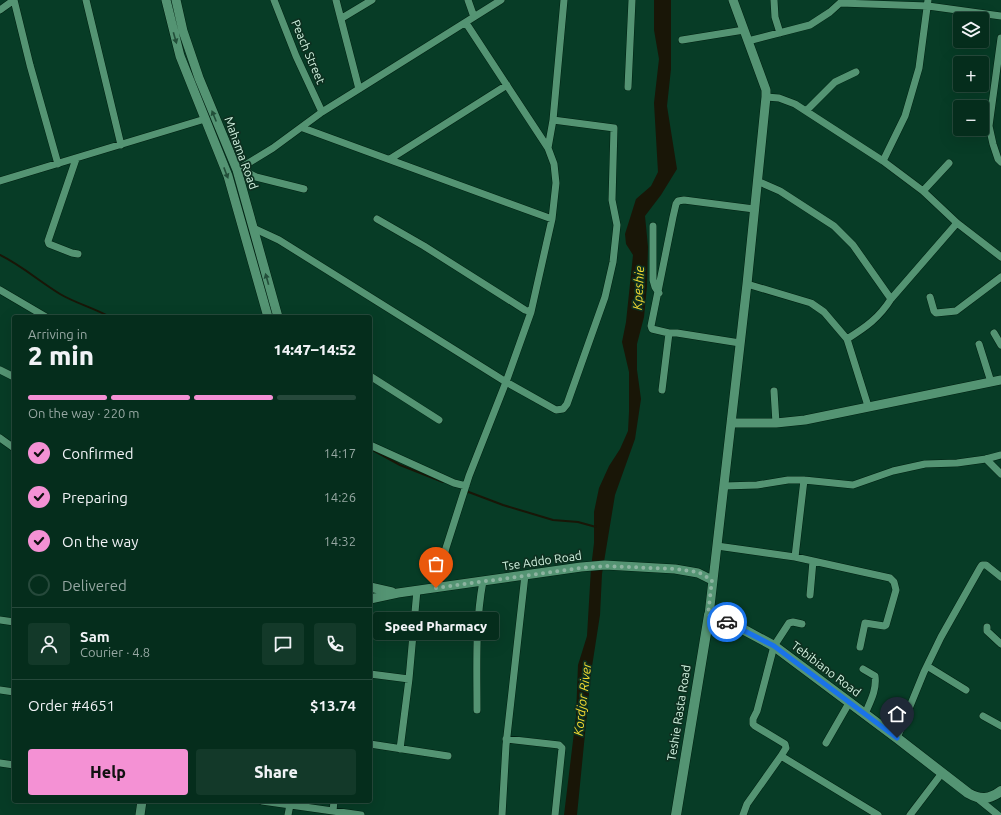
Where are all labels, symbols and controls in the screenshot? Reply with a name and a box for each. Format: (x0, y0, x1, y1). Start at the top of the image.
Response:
map controls (953, 12, 989, 136)
button: layers (953, 12, 989, 48)
street label: Peach Street (289, 18, 328, 86)
one-way arrow (172, 32, 178, 44)
button: + (953, 56, 989, 92)
button: − (953, 100, 989, 136)
one-way arrow (211, 110, 217, 122)
street label: Mahama Road (222, 115, 261, 191)
one-way arrow (224, 167, 230, 179)
water label: Kpeshie (630, 265, 646, 310)
one-way arrow (264, 273, 270, 285)
text: Arriving in (28, 327, 87, 341)
text: 2 min (28, 341, 94, 370)
text: 14:47–14:52 (273, 341, 356, 358)
text: On the way · 220 m (28, 406, 140, 420)
icon: check (28, 442, 50, 464)
text: Confirmed (62, 445, 134, 462)
text: 14:17 (323, 446, 356, 460)
icon: check (28, 486, 50, 508)
text: Preparing (62, 489, 128, 506)
text: 14:26 (323, 490, 356, 504)
icon: check (28, 530, 50, 552)
text: On the way (62, 533, 138, 550)
text: 14:32 (323, 534, 356, 548)
pin (419, 547, 453, 588)
street label: Tse Addo Road (501, 548, 582, 573)
icon: bag (425, 553, 447, 575)
text: Delivered (62, 577, 127, 594)
courier (707, 602, 747, 642)
icon: car (716, 611, 738, 633)
callout: Speed Pharmacy (373, 612, 499, 640)
text: Speed Pharmacy (385, 619, 487, 633)
button: person (28, 623, 70, 665)
button: chat (262, 623, 304, 665)
button: phone (314, 623, 356, 665)
text: Sam (80, 628, 110, 645)
street label: Tebibiano Road (789, 638, 863, 699)
text: Courier · 4.8 (80, 645, 150, 659)
water label: Kordjor River (571, 660, 594, 737)
street label: Teshie Rasta Road (664, 664, 693, 762)
text: Order #4651 (28, 697, 115, 714)
text: $13.74 (310, 697, 356, 714)
pin (880, 697, 914, 738)
icon: home (886, 703, 908, 725)
button: Help (28, 749, 188, 795)
button: Share (196, 749, 356, 795)

